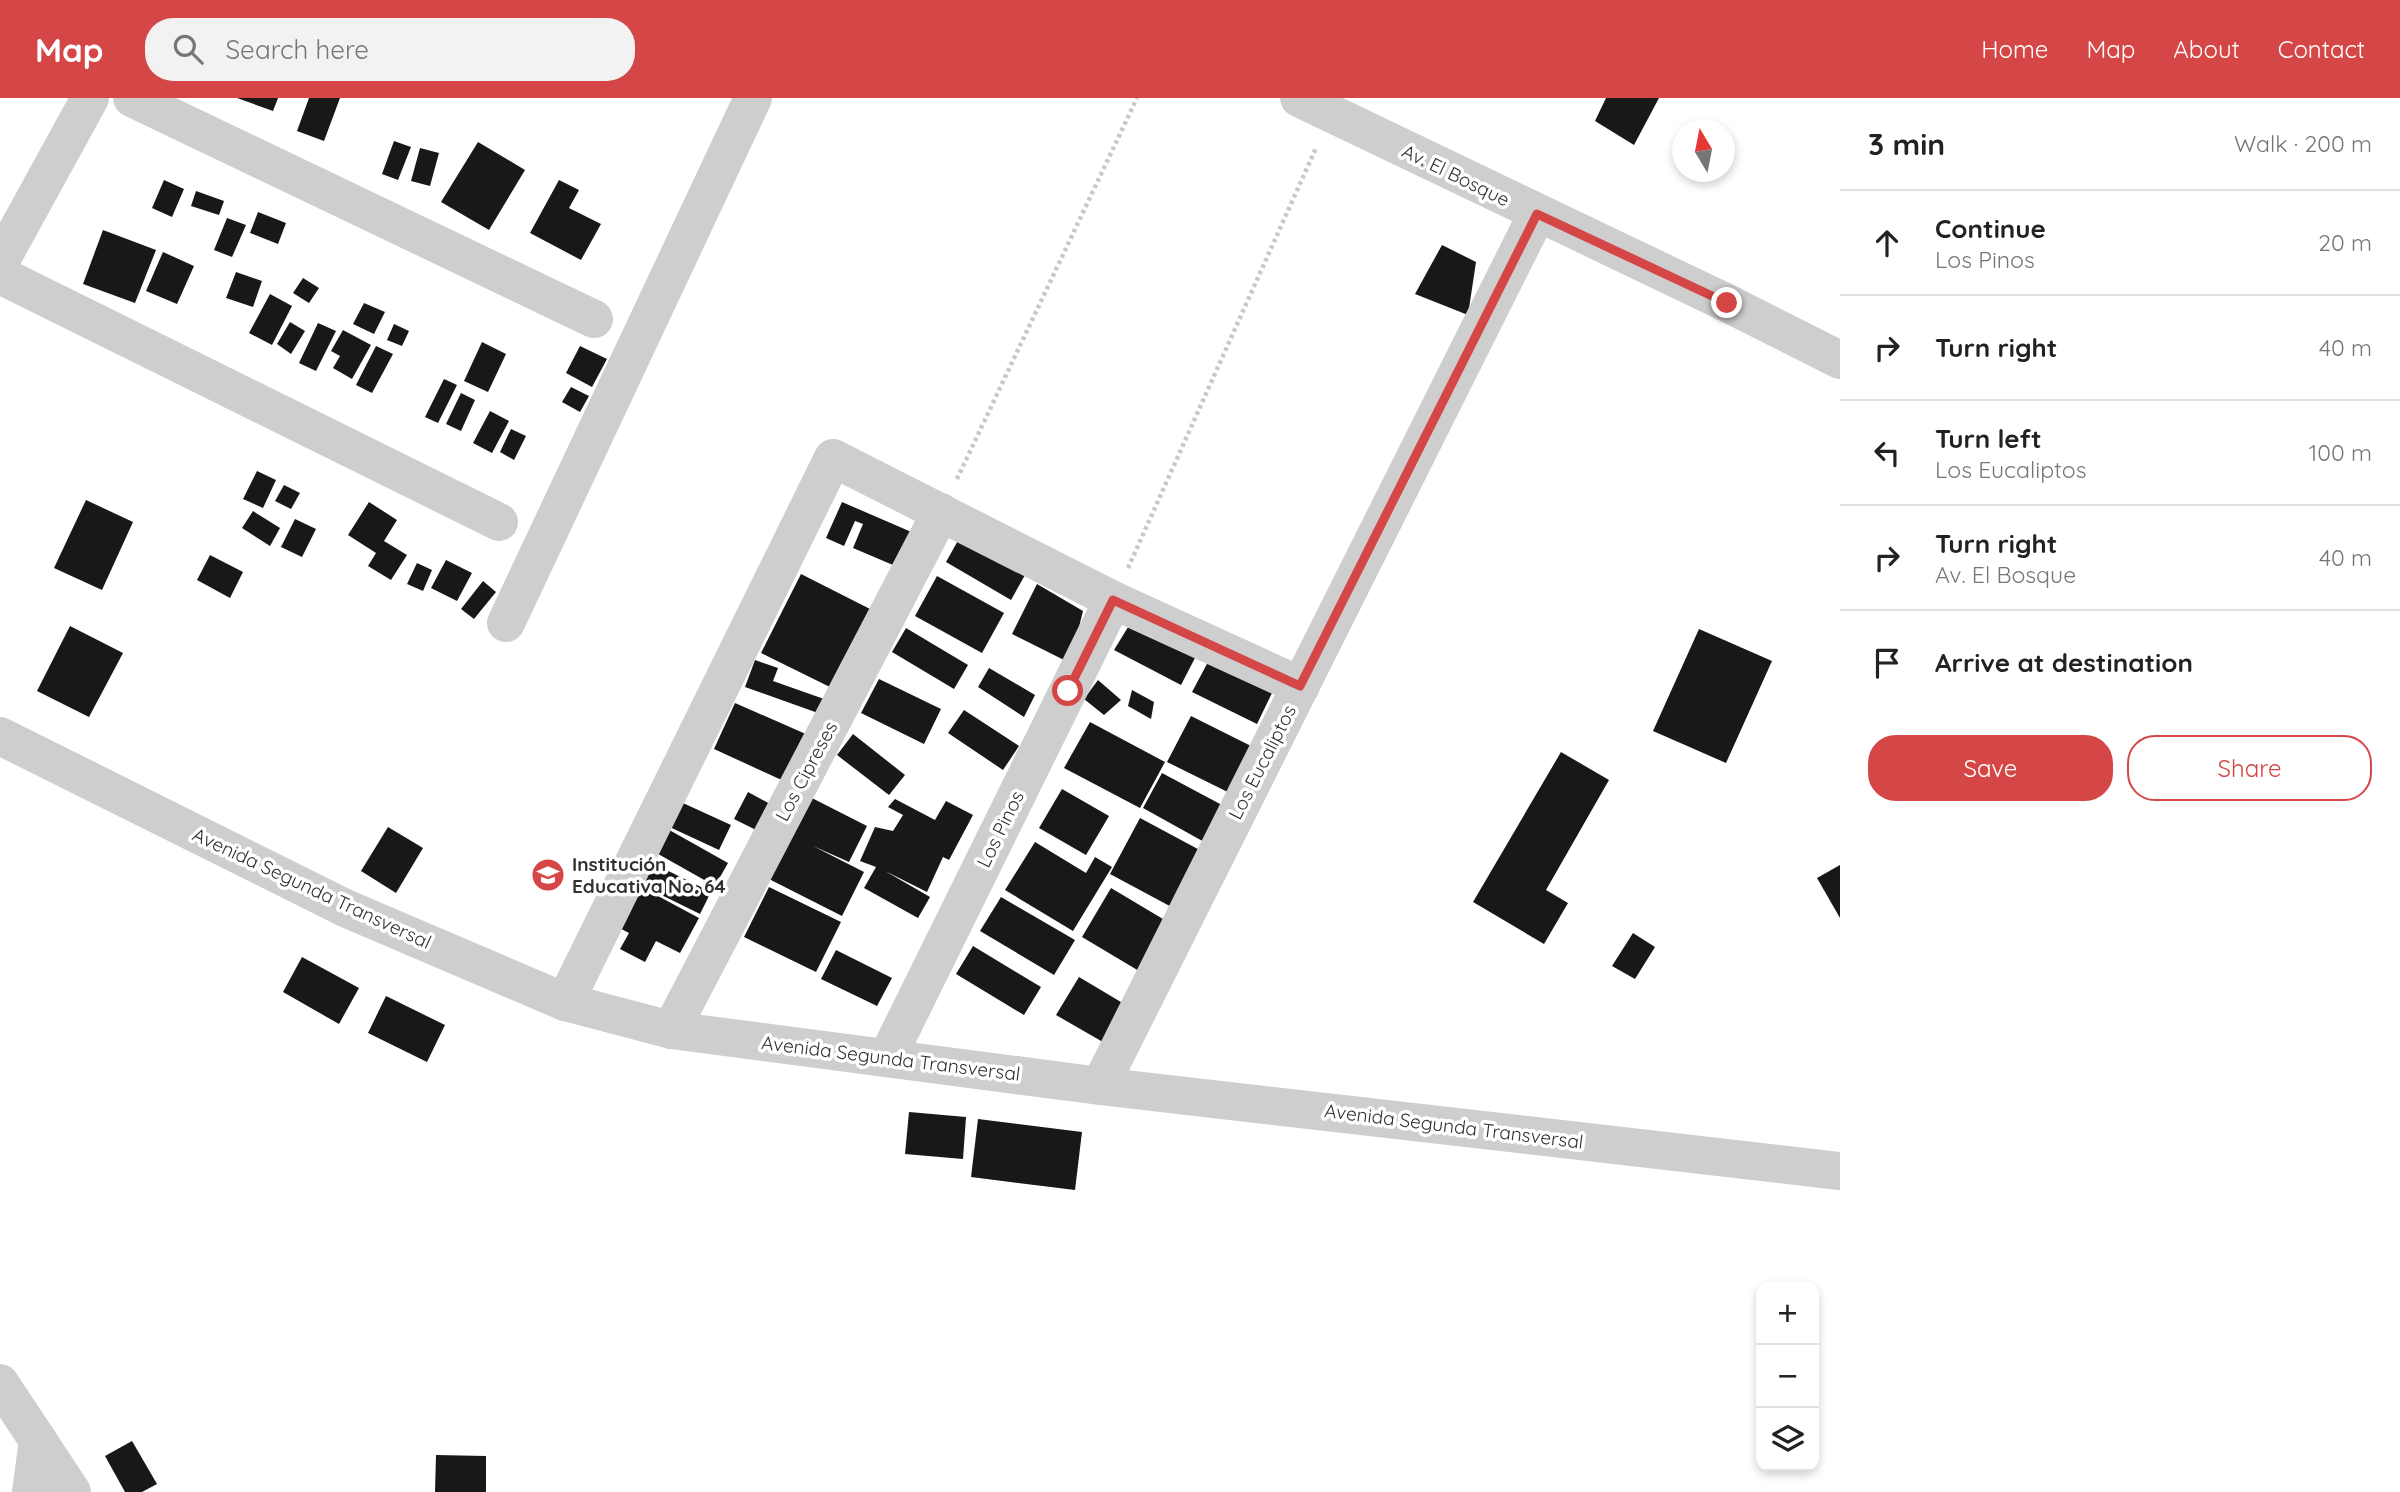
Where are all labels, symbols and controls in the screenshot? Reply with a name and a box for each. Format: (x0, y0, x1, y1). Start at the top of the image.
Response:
search box (145, 18, 635, 81)
text: Map (35, 29, 103, 70)
icon: search (169, 30, 207, 68)
text: Search here (225, 33, 369, 66)
text: Home (1981, 34, 2048, 64)
text: Map (2086, 34, 2135, 64)
text: About (2173, 34, 2240, 64)
text: Contact (2278, 34, 2365, 64)
north arrow (1672, 119, 1735, 182)
text: 3 min (1868, 125, 1945, 163)
text: Walk · 200 m (2234, 129, 2372, 158)
street label: Av. El Bosque (1398, 139, 1514, 211)
text: Continue (1935, 212, 2046, 245)
icon: ahead (1868, 224, 1906, 262)
text: 20 m (2318, 228, 2372, 257)
text: Los Pinos (1935, 245, 2035, 274)
route end (1711, 287, 1742, 318)
icon: right (1868, 329, 1906, 367)
text: Turn right (1935, 331, 2057, 364)
text: 40 m (2319, 333, 2372, 362)
text: Turn left (1935, 422, 2042, 455)
icon: left (1868, 434, 1906, 472)
text: 100 m (2309, 438, 2372, 467)
text: Los Eucaliptos (1935, 455, 2086, 484)
text: Turn right (1935, 527, 2057, 560)
icon: right (1868, 539, 1906, 577)
text: 40 m (2319, 543, 2372, 572)
text: Av. El Bosque (1935, 560, 2076, 589)
icon: arrive (1868, 644, 1906, 682)
text: Arrive at destination (1935, 646, 2193, 679)
route start (1052, 675, 1083, 706)
street label: Los Eucaliptos (1223, 701, 1301, 823)
street label: Los Cipreses (770, 717, 842, 825)
button: Save (1868, 735, 2113, 801)
button: Share (2127, 735, 2372, 801)
street label: Los Pinos (971, 787, 1029, 871)
street label: Avenida Segunda Transversal (189, 822, 435, 954)
place label: Institución Educativa No. 64 (572, 852, 726, 898)
school or university icon: Institución Educativa No. 64 (529, 856, 567, 894)
street label: Avenida Segunda Transversal (760, 1030, 1022, 1086)
street label: Avenida Segunda Transversal (1323, 1098, 1585, 1154)
map controls (1756, 1282, 1819, 1471)
button: + (1756, 1282, 1819, 1345)
button: − (1756, 1345, 1819, 1408)
button: layers (1756, 1408, 1819, 1471)

